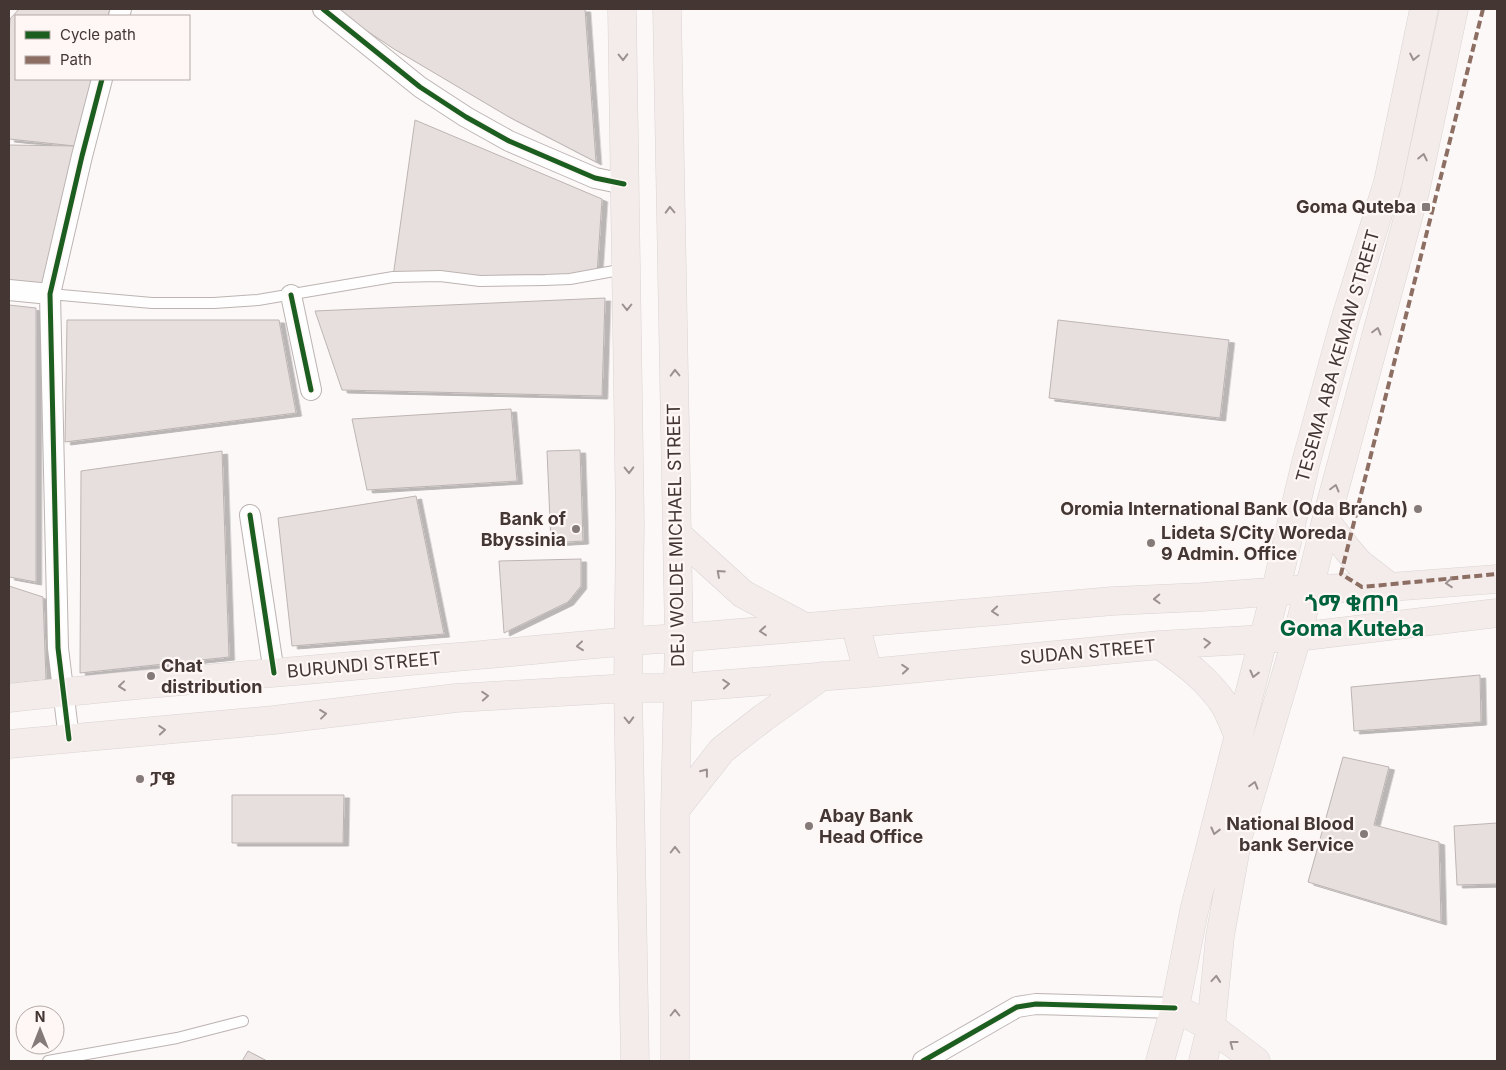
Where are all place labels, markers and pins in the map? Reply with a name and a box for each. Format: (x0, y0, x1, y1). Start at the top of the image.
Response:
place label: Goma Quteba (1296, 196, 1416, 217)
marker: Goma Quteba (1420, 201, 1432, 213)
place label: Oromia International Bank (Oda Branch) (1060, 498, 1408, 519)
marker: Oromia International Bank (Oda Branch) (1412, 503, 1424, 515)
place label: Bank of Bbyssinia (481, 508, 566, 550)
place label: Lideta S/City Woreda 9 Admin. Office (1161, 522, 1347, 564)
marker: Bank of Bbyssinia (570, 523, 582, 535)
marker: Lideta S/City Woreda 9 Admin. Office (1145, 537, 1157, 549)
place label: Chat distribution (161, 655, 263, 697)
marker: Chat distribution (145, 670, 157, 682)
place label: ፓዌ (150, 768, 176, 789)
marker: ፓዌ (134, 773, 146, 785)
place label: Abay Bank Head Office (819, 805, 923, 847)
place label: National Blood bank Service (1226, 813, 1354, 855)
marker: Abay Bank Head Office (803, 820, 815, 832)
marker: National Blood bank Service (1358, 828, 1370, 840)

